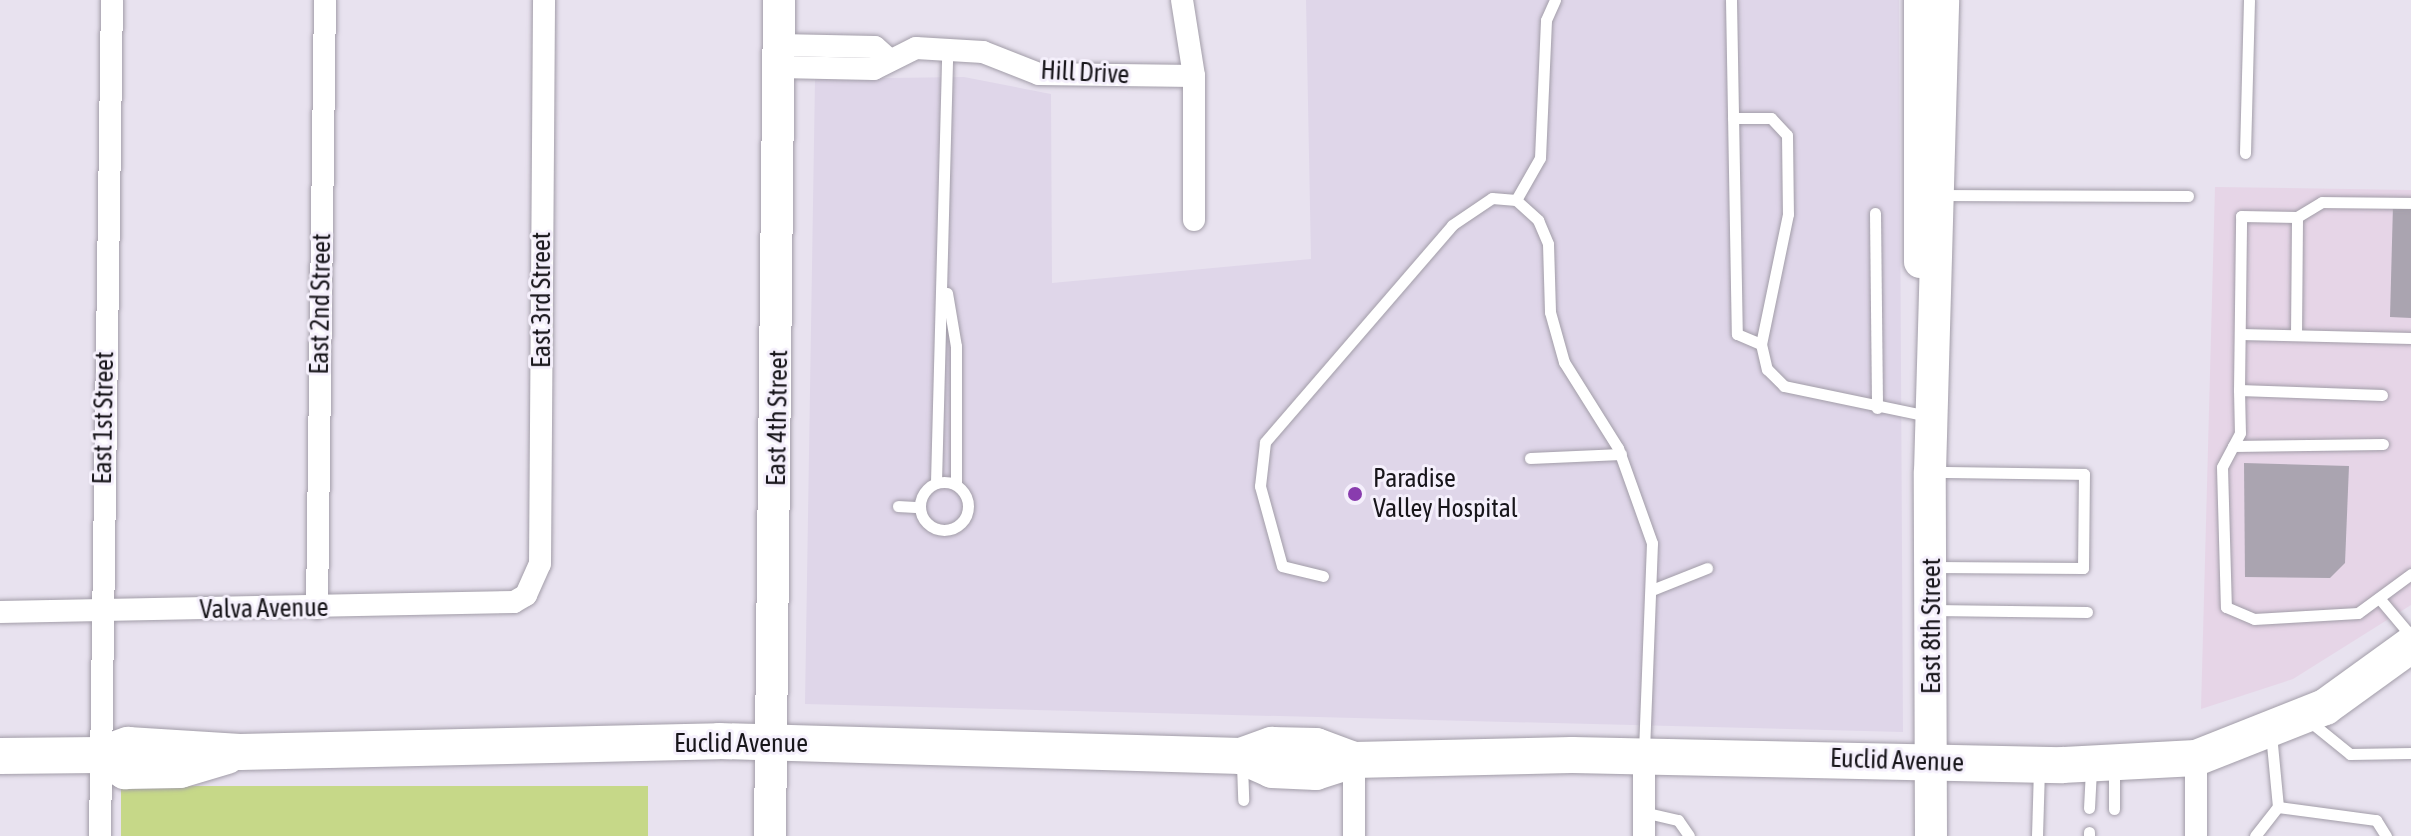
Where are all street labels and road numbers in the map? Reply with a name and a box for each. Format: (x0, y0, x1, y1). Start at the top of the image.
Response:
street label: Hill Drive (1040, 55, 1130, 91)
street label: East 3rd Street (526, 232, 558, 368)
street label: East 2nd Street (304, 233, 338, 375)
street label: East 4th Street (761, 350, 795, 486)
street label: East 1st Street (87, 351, 121, 485)
street label: East 8th Street (1916, 558, 1948, 694)
street label: Valva Avenue (199, 592, 329, 626)
street label: Euclid Avenue (674, 728, 808, 760)
street label: Euclid Avenue (1830, 743, 1964, 779)

